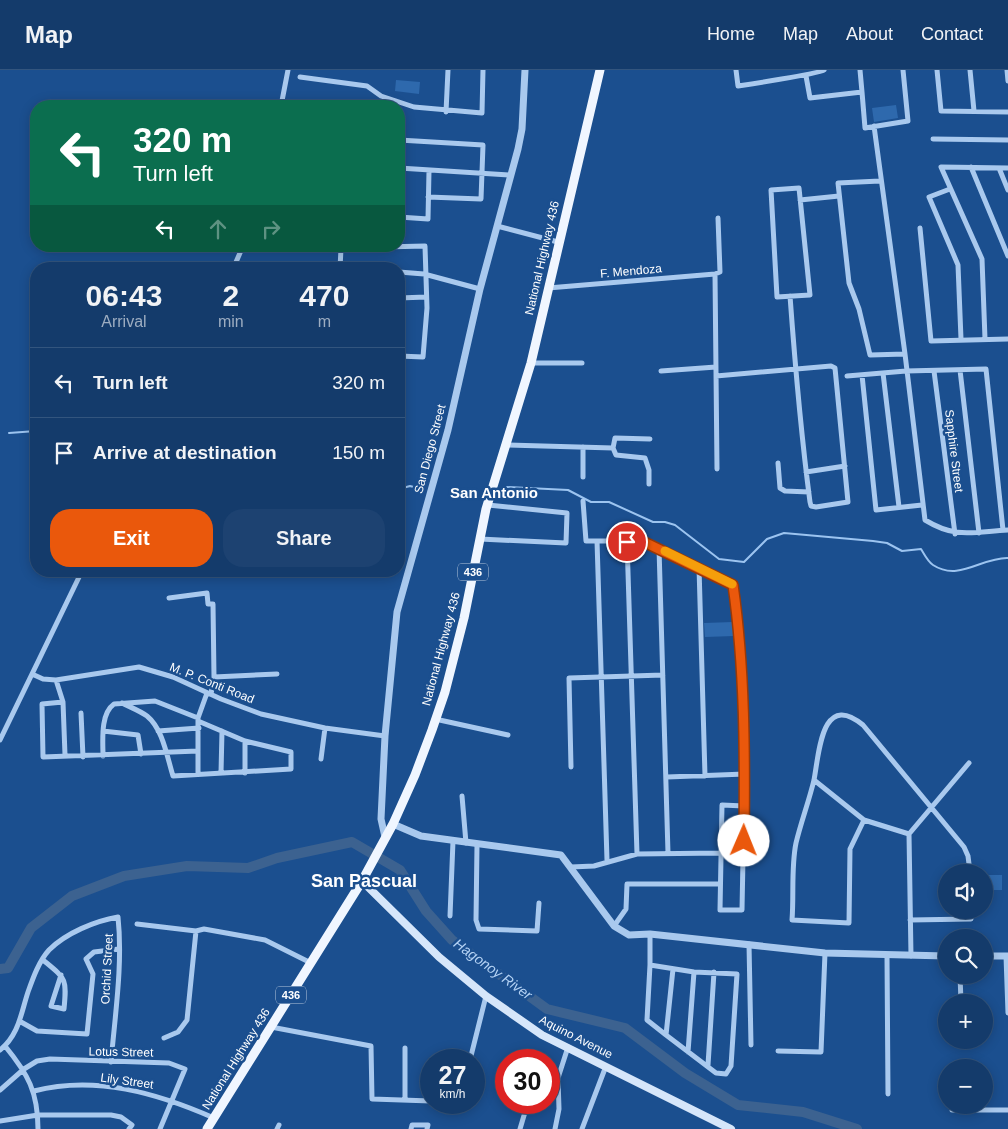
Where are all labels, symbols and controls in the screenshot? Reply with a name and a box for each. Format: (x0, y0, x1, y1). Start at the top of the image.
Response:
text: Map (25, 21, 73, 48)
text: Home (707, 24, 755, 44)
text: Map (783, 24, 818, 44)
text: About (846, 24, 893, 44)
text: Contact (921, 24, 983, 44)
icon: left (50, 120, 115, 185)
text: 320 m (133, 120, 232, 159)
text: Turn left (133, 161, 213, 186)
street label: National Highway 436 (522, 199, 562, 316)
icon: left (151, 215, 179, 243)
icon: ahead (204, 215, 232, 243)
icon: right (257, 215, 285, 243)
street label: F. Mendoza (599, 261, 663, 281)
text: 06:43 (86, 279, 162, 312)
text: 2 (222, 279, 239, 312)
text: 470 (299, 279, 349, 312)
text: Arrival (101, 313, 147, 330)
text: min (218, 313, 244, 330)
text: m (318, 313, 331, 330)
icon: left (50, 369, 78, 397)
text: Turn left (93, 372, 168, 393)
text: 320 m (332, 372, 385, 393)
street label: San Diego Street (411, 402, 449, 495)
street label: Sapphire Street (942, 409, 966, 494)
icon: arrive (50, 439, 78, 467)
text: Arrive at destination (93, 442, 277, 463)
text: 150 m (332, 442, 385, 463)
district label: San Antonio (450, 484, 538, 501)
button: Exit (50, 509, 213, 567)
button: Share (223, 509, 385, 567)
pin (606, 521, 648, 563)
icon: arrive (613, 528, 641, 556)
road number: 436 (458, 564, 488, 581)
street label: National Highway 436 (419, 591, 463, 707)
street label: M. P. Conti Road (168, 660, 256, 706)
position arrow (717, 814, 769, 866)
map controls (938, 864, 993, 1114)
button: sound (938, 864, 993, 919)
district label: San Pascual (311, 871, 417, 891)
button: search (938, 929, 993, 984)
street label: Orchid Street (98, 933, 116, 1005)
water label: Hagonoy River (451, 935, 536, 1003)
road number: 436 (276, 986, 306, 1004)
button: + (938, 994, 993, 1049)
street label: National Highway 436 (199, 1006, 273, 1112)
street label: Aquino Avenue (537, 1012, 615, 1062)
street label: Lotus Street (89, 1044, 154, 1060)
speed limit sign: 30 (495, 1049, 560, 1114)
button: − (938, 1059, 993, 1114)
text: 27 (439, 1061, 466, 1089)
street label: Lily Street (100, 1070, 155, 1092)
text: km/h (439, 1087, 466, 1101)

